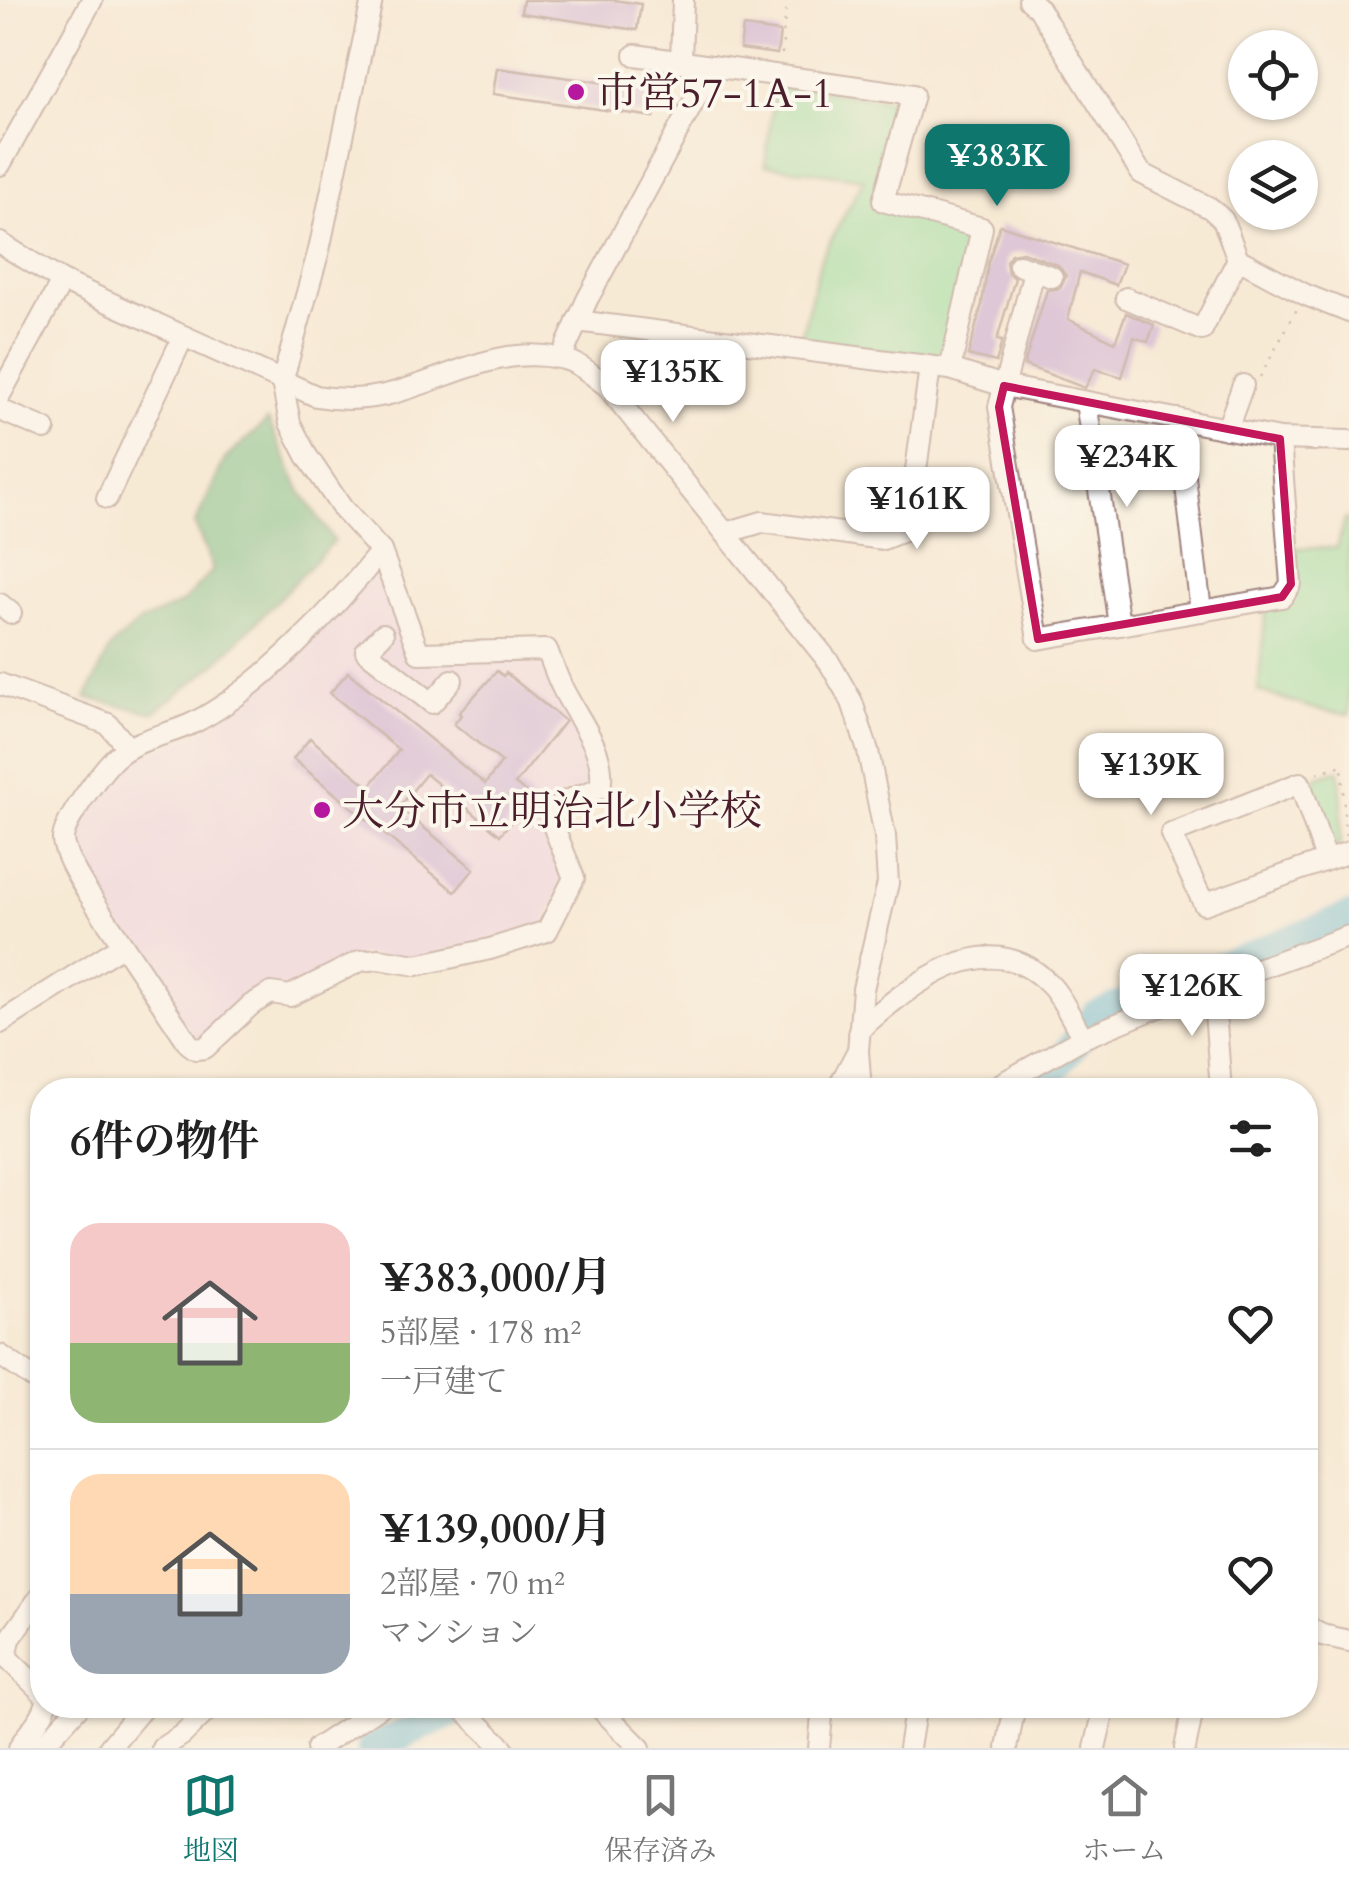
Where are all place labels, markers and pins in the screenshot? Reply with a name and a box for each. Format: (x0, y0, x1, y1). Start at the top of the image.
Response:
place label: 市営57-1A-1 (596, 65, 833, 122)
marker: 市営57-1A-1 (565, 81, 587, 103)
pin: ¥383K (927, 124, 1067, 209)
pin: ¥135K (603, 340, 743, 425)
pin: ¥234K (1057, 425, 1197, 510)
pin: ¥161K (847, 467, 987, 552)
pin: ¥139K (1081, 733, 1221, 818)
place label: 大分市立明治北小学校 (342, 783, 762, 840)
marker: 大分市立明治北小学校 (311, 799, 333, 821)
pin: ¥126K (1122, 954, 1262, 1039)

